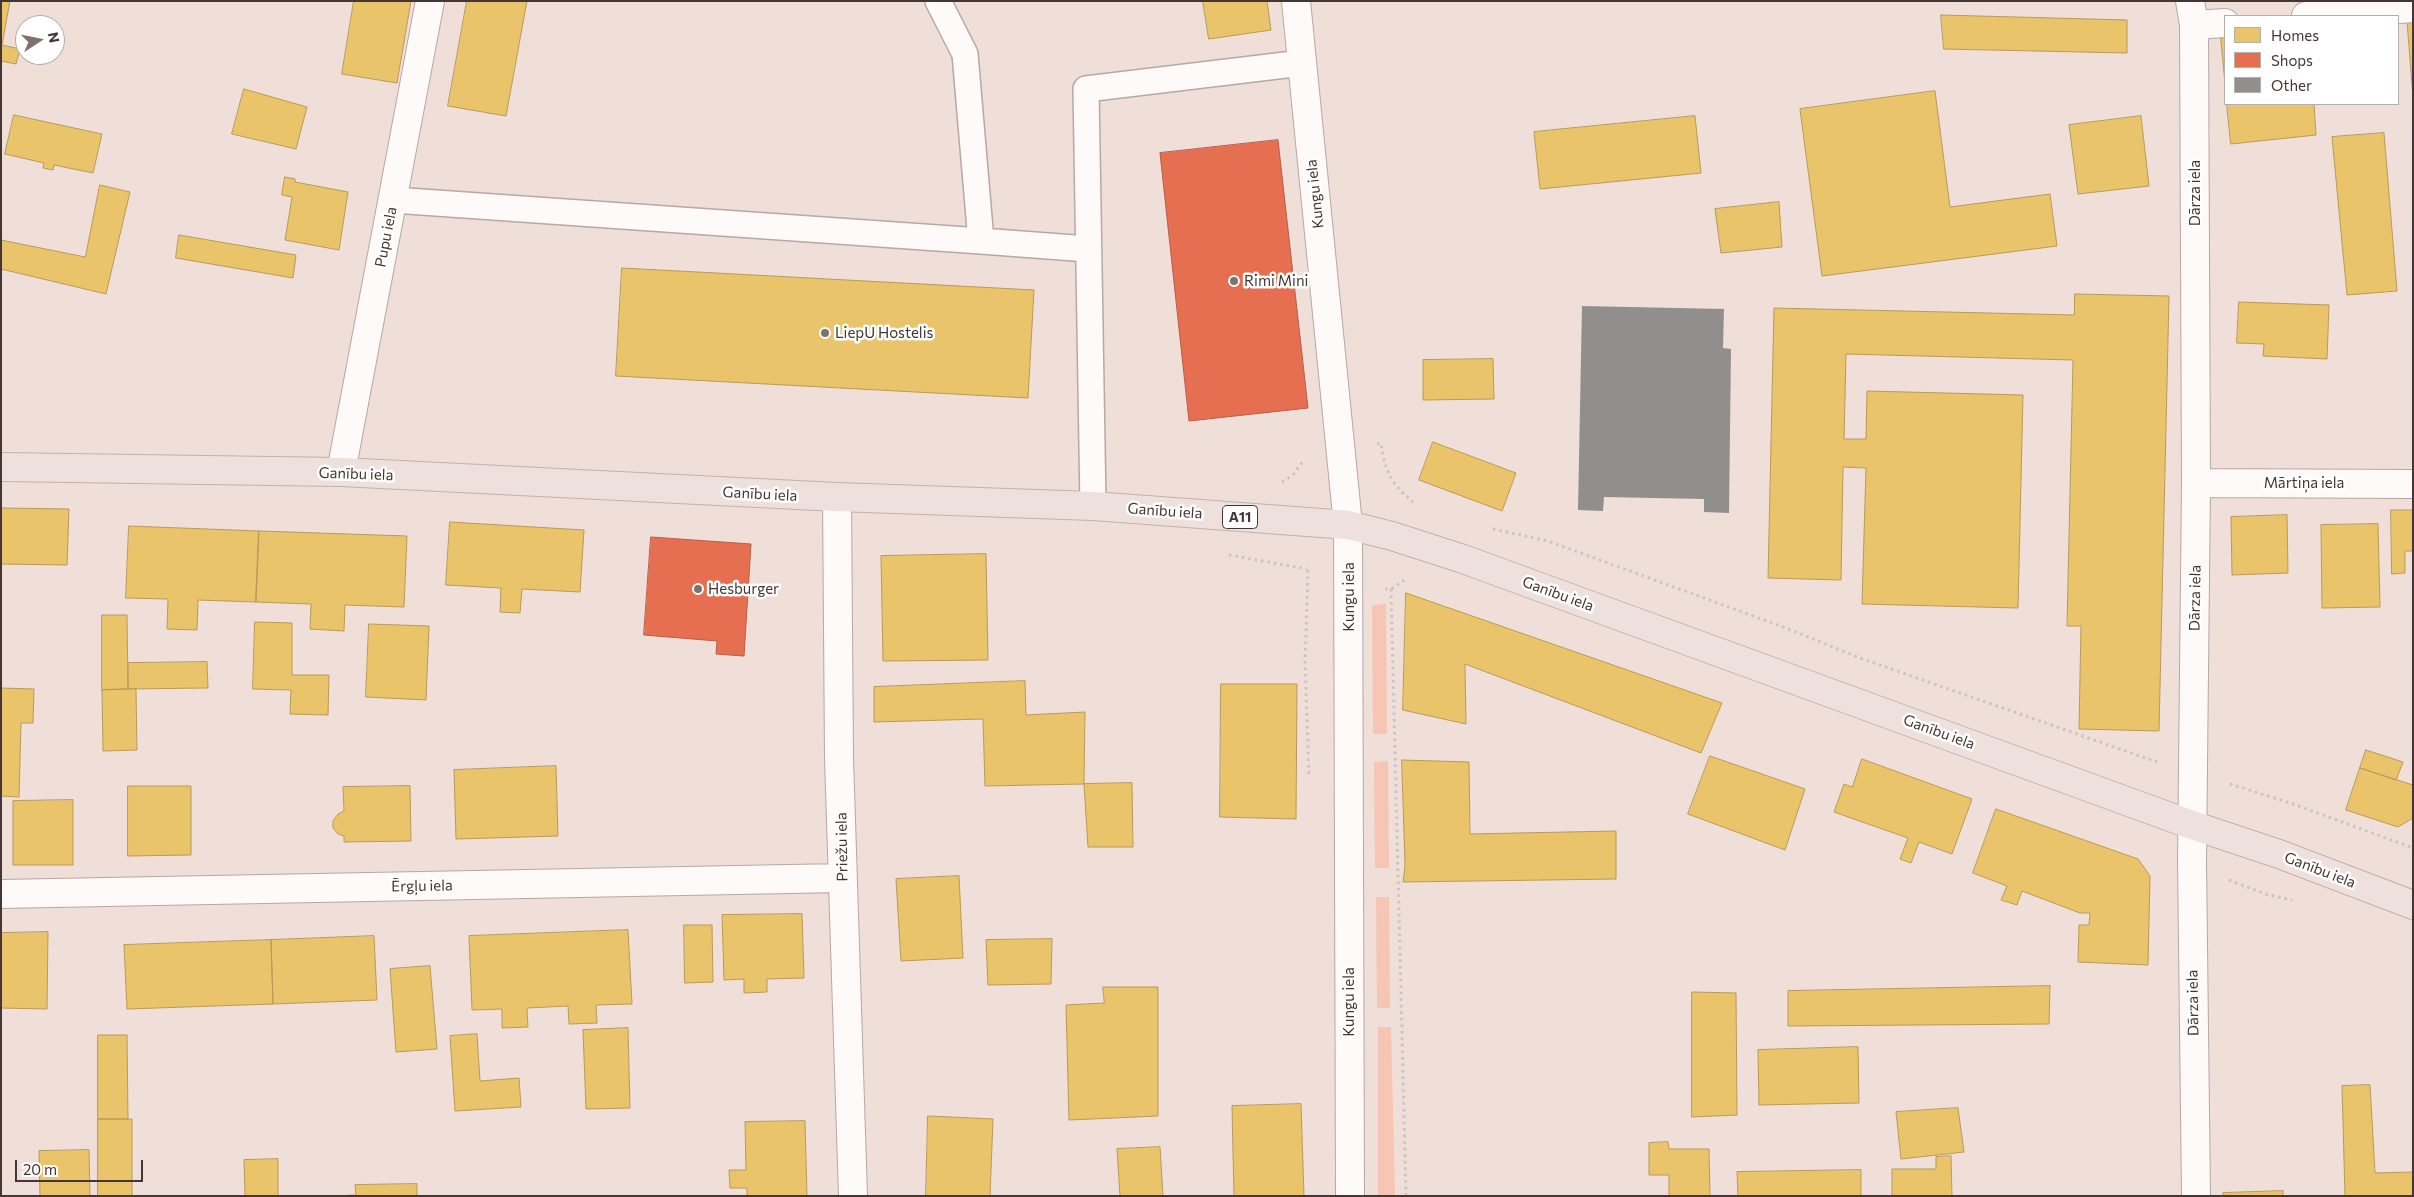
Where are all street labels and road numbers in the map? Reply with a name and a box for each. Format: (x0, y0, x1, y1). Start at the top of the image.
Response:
street label: Kungu iela (1302, 158, 1328, 230)
street label: Dārza iela (2186, 160, 2204, 226)
street label: Pupu iela (371, 205, 401, 269)
street label: Ganību iela (318, 464, 394, 484)
street label: Mārtiņa iela (2264, 474, 2344, 492)
street label: Ganību iela (722, 483, 798, 505)
street label: Ganību iela (1127, 499, 1203, 523)
road number: A11 (1222, 506, 1258, 528)
street label: Kungu iela (1340, 562, 1358, 632)
street label: Dārza iela (2185, 565, 2205, 631)
street label: Ganību iela (1520, 573, 1596, 615)
street label: Ganību iela (1901, 711, 1977, 753)
street label: Priežu iela (832, 812, 852, 882)
street label: Ganību iela (2282, 848, 2358, 892)
street label: Ērgļu iela (391, 876, 453, 896)
street label: Kungu iela (1340, 967, 1358, 1037)
street label: Dārza iela (2183, 970, 2203, 1036)

